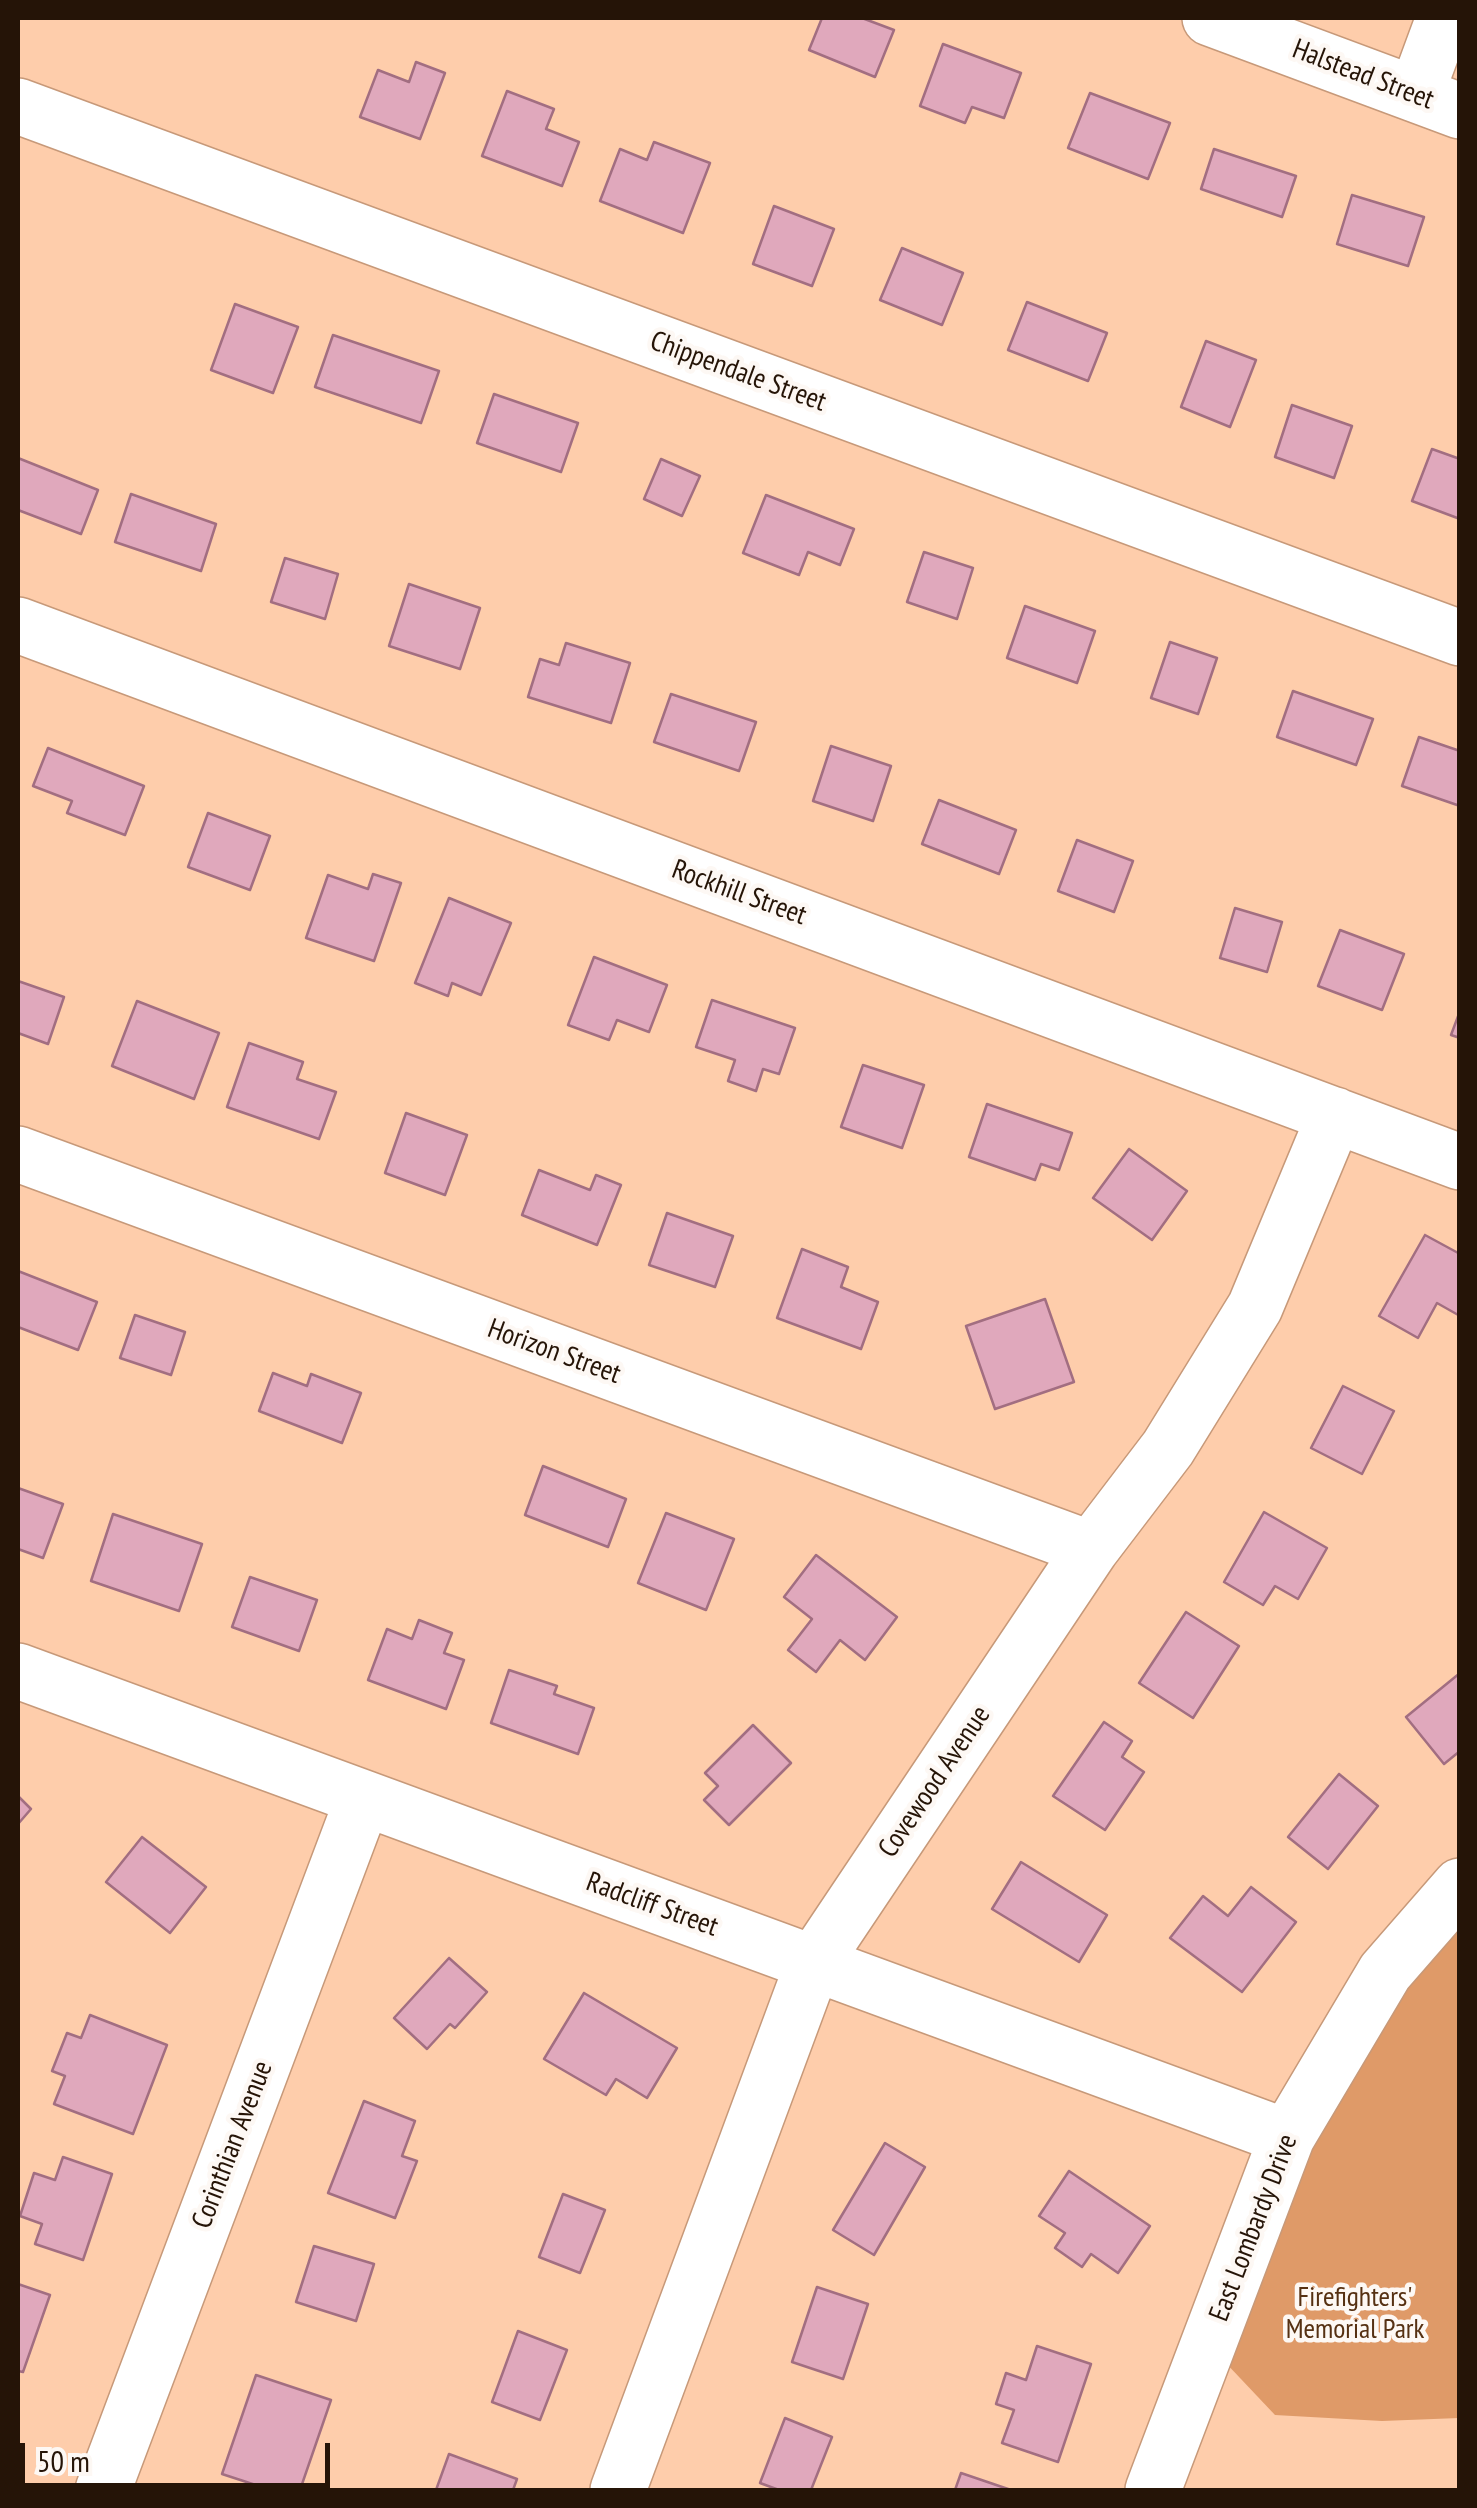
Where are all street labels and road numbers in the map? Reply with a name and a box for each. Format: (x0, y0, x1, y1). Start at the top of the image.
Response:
street label: Halstead Street (1288, 33, 1438, 117)
street label: Chippendale Street (645, 325, 831, 419)
street label: Rockhill Street (667, 853, 811, 933)
street label: Horizon Street (483, 1312, 625, 1392)
street label: Covewood Avenue (872, 1700, 998, 1864)
street label: Radcliff Street (582, 1866, 722, 1944)
street label: Corinthian Avenue (186, 2057, 280, 2233)
street label: East Lombardy Drive (1203, 2130, 1305, 2326)

